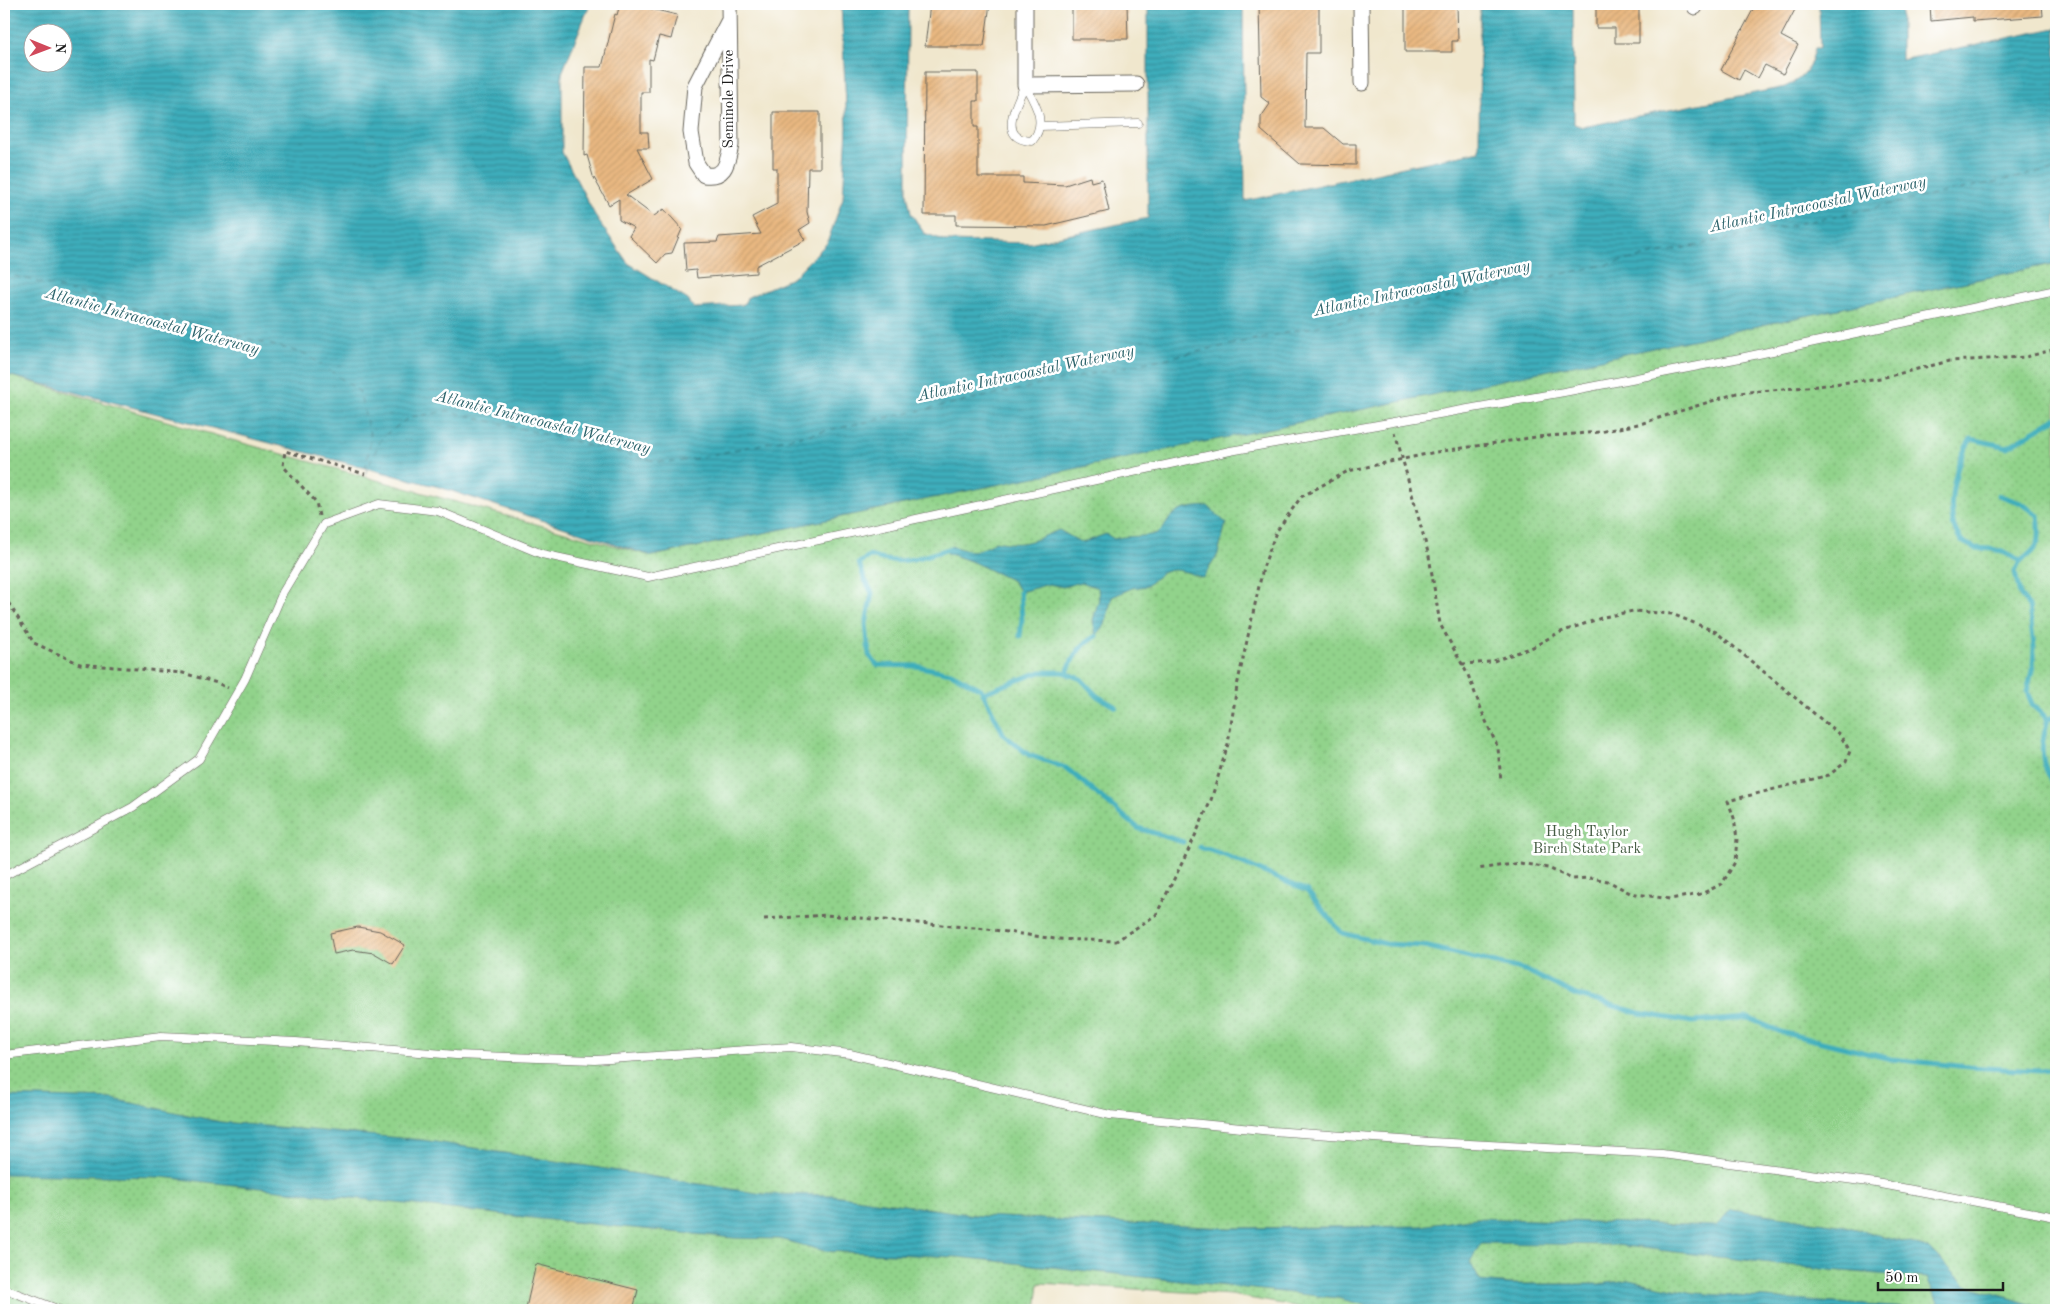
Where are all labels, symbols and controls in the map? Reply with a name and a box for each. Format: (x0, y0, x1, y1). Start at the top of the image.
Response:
north arrow (22, 22, 72, 72)
text: N (53, 43, 67, 54)
street label: Seminole Drive (722, 49, 737, 148)
water label: Atlantic Intracoastal Waterway (1707, 174, 1928, 236)
water label: Atlantic Intracoastal Waterway (1311, 258, 1532, 320)
water label: Atlantic Intracoastal Waterway (42, 285, 261, 358)
water label: Atlantic Intracoastal Waterway (915, 343, 1136, 405)
water label: Atlantic Intracoastal Waterway (433, 388, 653, 458)
park label: Hugh Taylor Birch State Park (1533, 825, 1642, 857)
scale bar (1878, 1259, 2002, 1291)
text: 50 m (1885, 1271, 1919, 1286)

